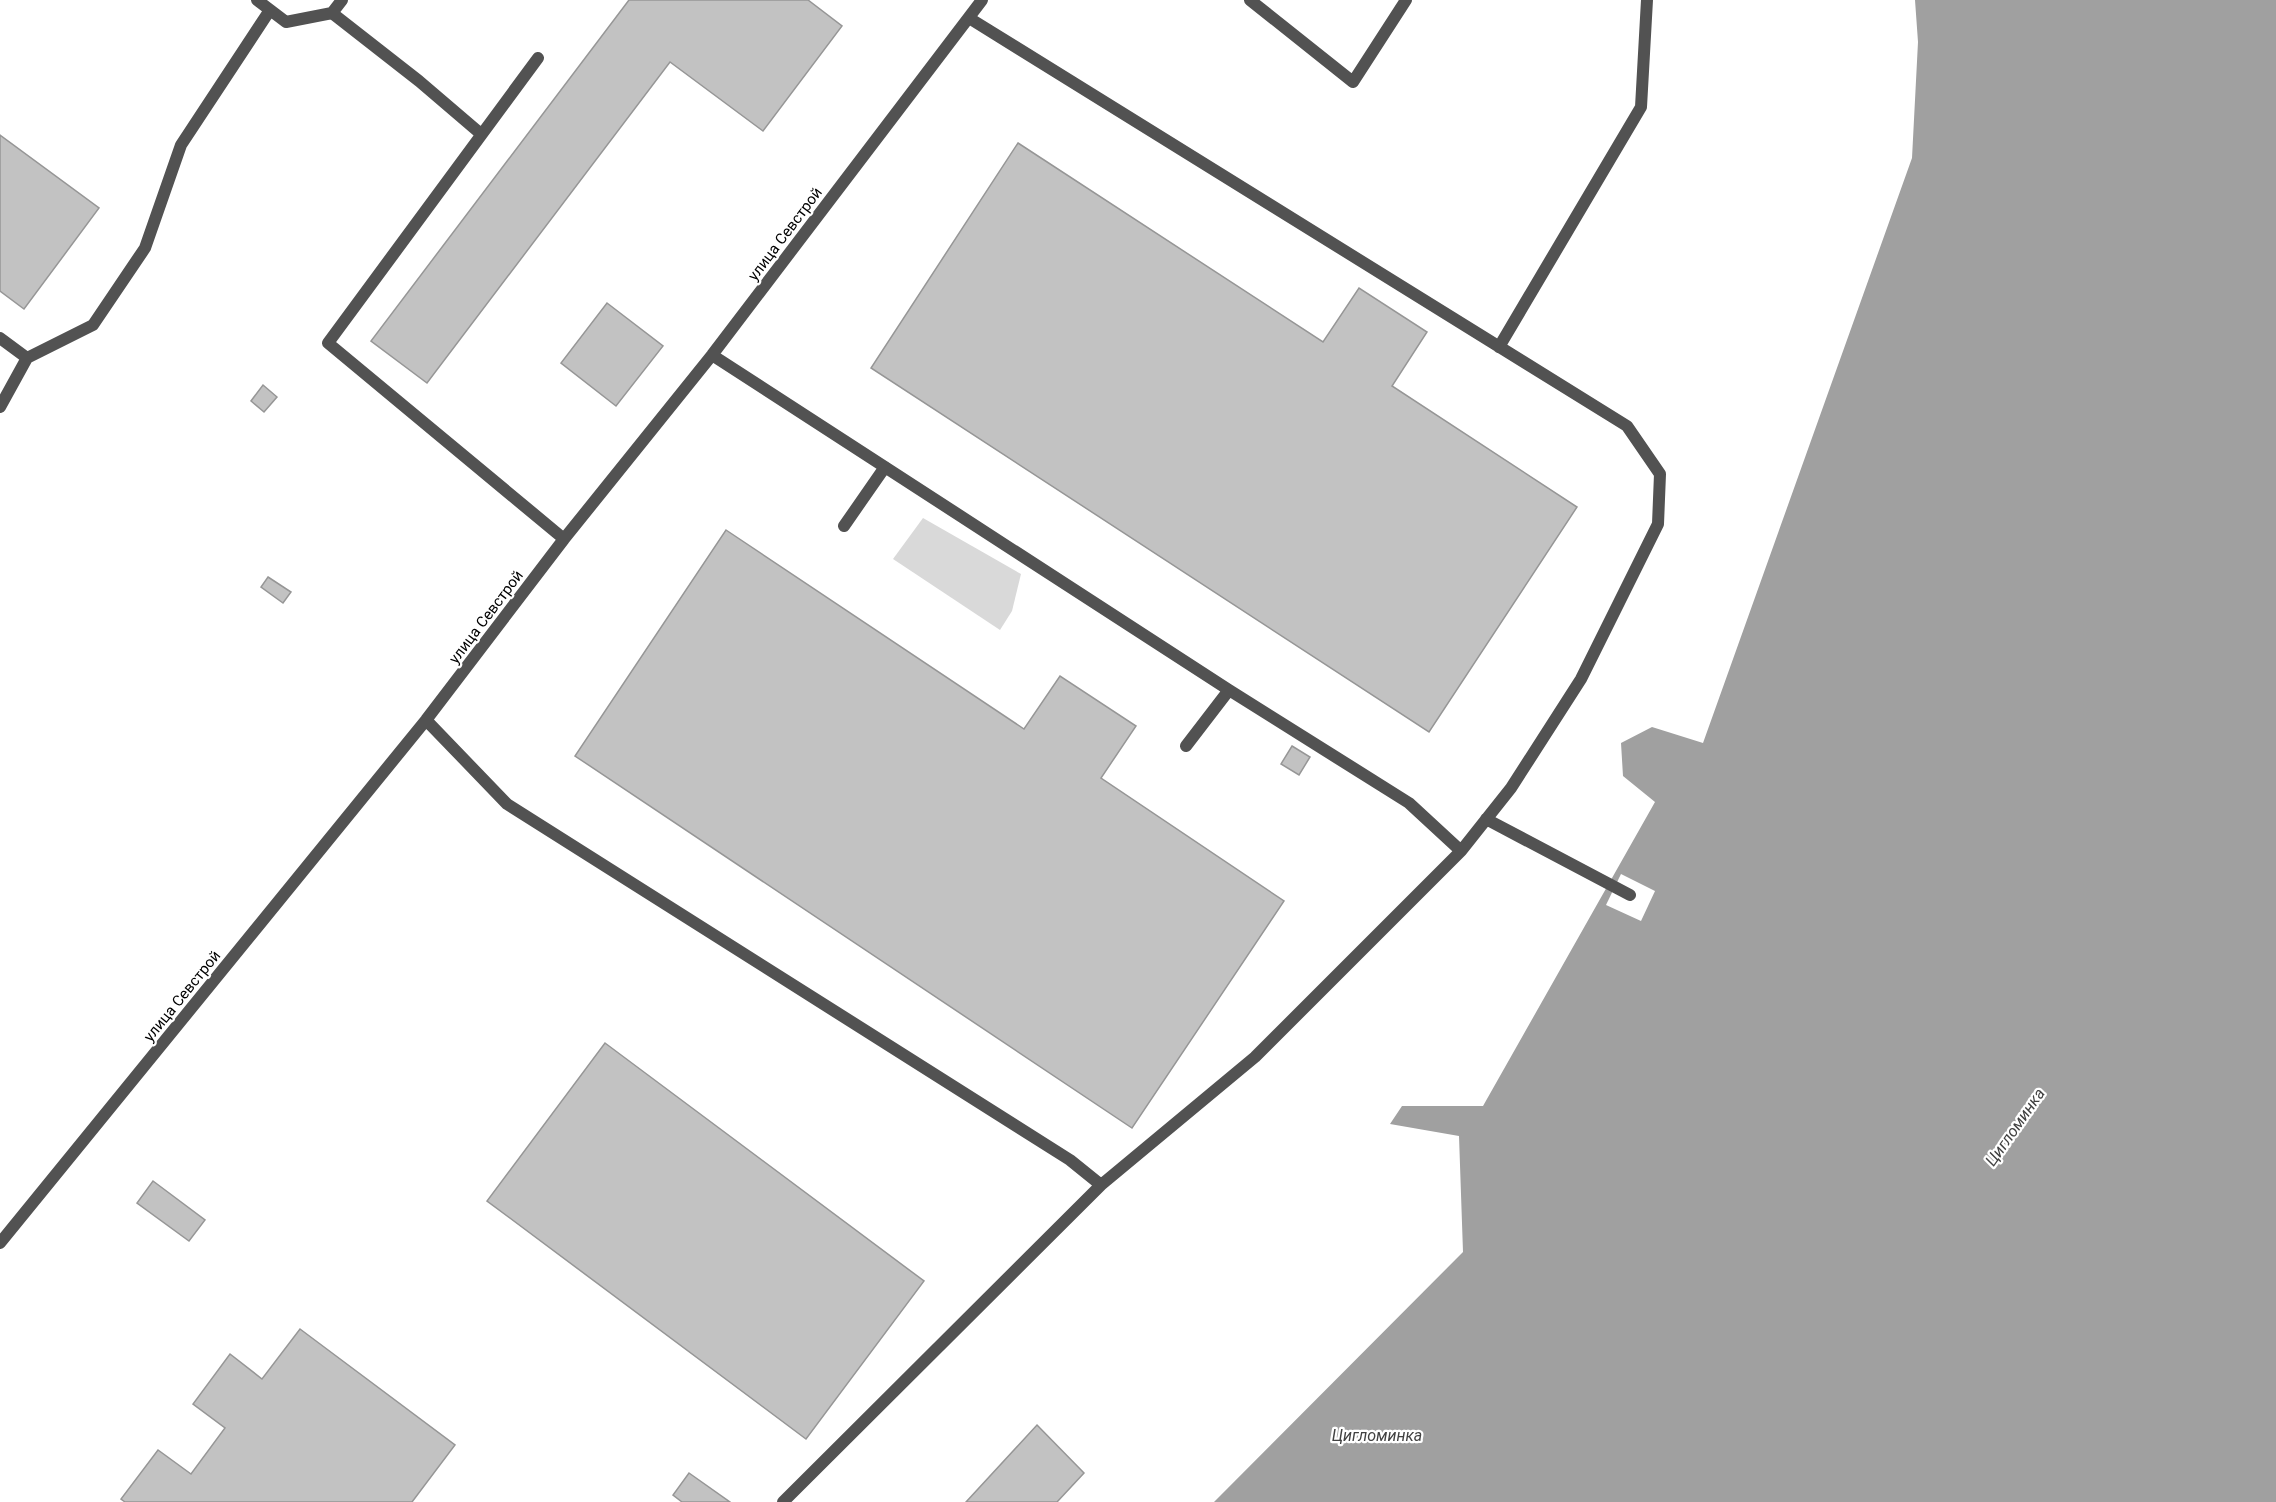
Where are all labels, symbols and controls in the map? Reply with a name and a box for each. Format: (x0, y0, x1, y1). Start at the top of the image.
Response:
street label: улица Севстрой (744, 184, 826, 284)
street label: улица Севстрой (445, 567, 527, 667)
street label: улица Севстрой (140, 947, 224, 1045)
water label: Цигломинка (1981, 1084, 2049, 1170)
water label: Цигломинка (1332, 1426, 1422, 1445)

